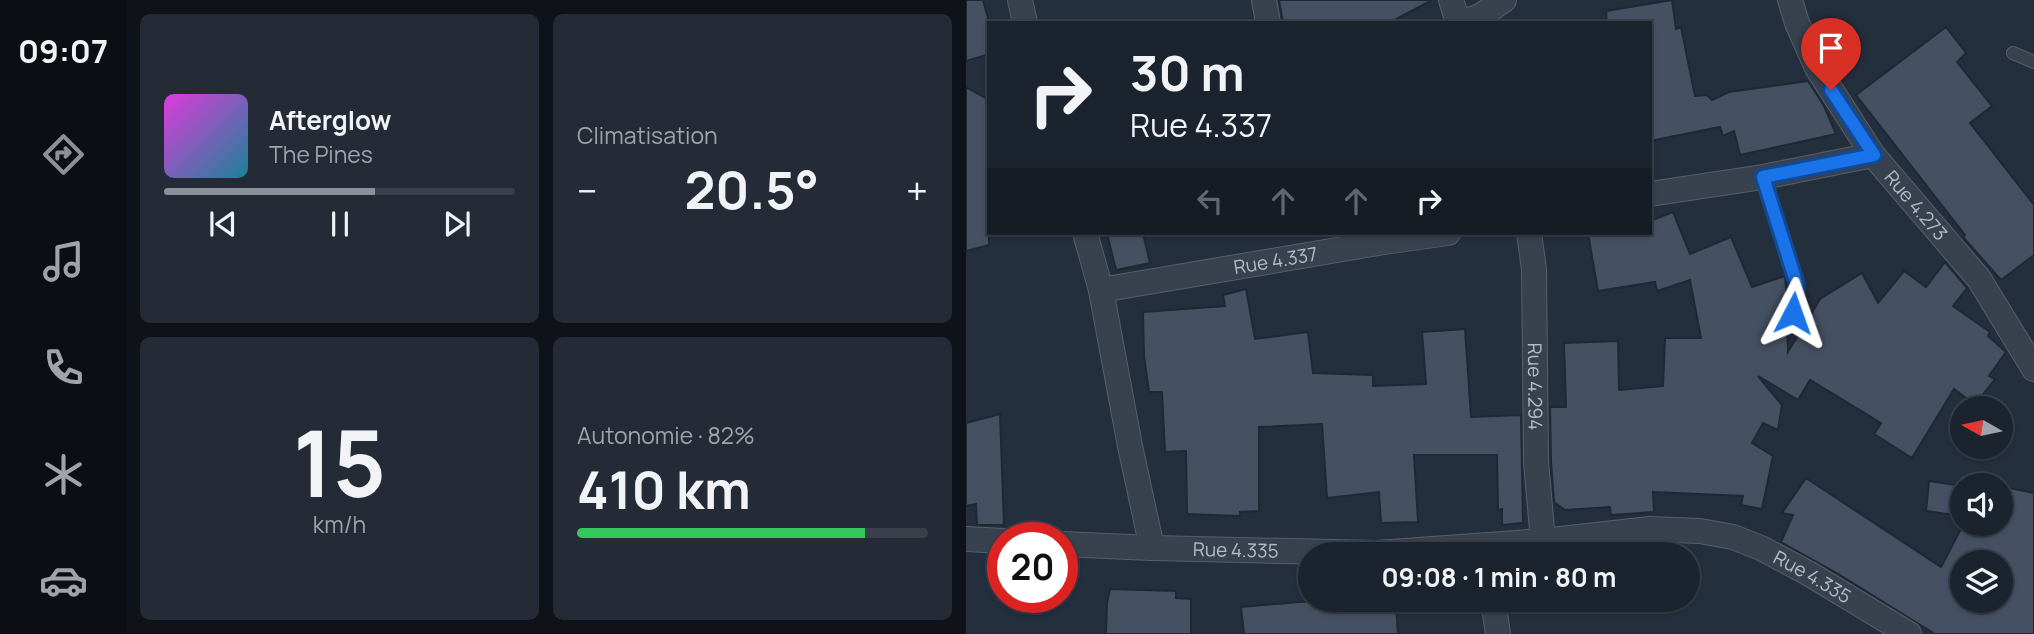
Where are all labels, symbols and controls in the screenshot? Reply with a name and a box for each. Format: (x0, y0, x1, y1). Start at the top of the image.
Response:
pin (1801, 18, 1861, 90)
text: 09:07 (18, 29, 108, 73)
icon: arrive (1812, 29, 1850, 67)
text: 30 m (1130, 39, 1245, 106)
icon: right (1015, 49, 1106, 140)
text: Afterglow (269, 102, 391, 138)
text: Rue 4.337 (1130, 103, 1272, 147)
text: Climatisation (577, 119, 718, 151)
icon: directions (39, 130, 88, 179)
text: The Pines (269, 138, 373, 170)
text: 20.5° (684, 154, 819, 225)
text: − (577, 164, 598, 216)
text: + (906, 164, 928, 216)
street label: Rue 4.273 (1879, 165, 1953, 246)
icon: left (1191, 182, 1229, 220)
icon: ahead (1264, 182, 1302, 220)
icon: ahead (1337, 182, 1375, 220)
icon: right (1410, 182, 1448, 220)
icon: previous (204, 205, 242, 243)
icon: pause (321, 205, 359, 243)
icon: next (438, 205, 476, 243)
icon: music (39, 237, 88, 286)
street label: Rue 4.337 (1232, 241, 1319, 280)
position arrow (1756, 276, 1830, 350)
icon: phone (39, 343, 88, 392)
street label: Rue 4.294 (1522, 343, 1549, 431)
north arrow (1950, 396, 2012, 458)
map controls (1950, 396, 2013, 613)
text: 15 (293, 400, 386, 524)
text: Autonomie · 82% (577, 419, 755, 451)
icon: climate (39, 450, 88, 499)
text: 410 km (577, 454, 751, 525)
button: sound (1950, 473, 2013, 536)
text: km/h (313, 508, 366, 540)
speed limit sign: 20 (987, 522, 1078, 613)
street label: Rue 4.335 (1193, 536, 1279, 564)
street label: Rue 4.335 (1769, 544, 1856, 609)
button: layers (1950, 550, 2013, 613)
icon: car (39, 556, 88, 605)
text: 09:08 · 1 min · 80 m (1382, 559, 1617, 595)

